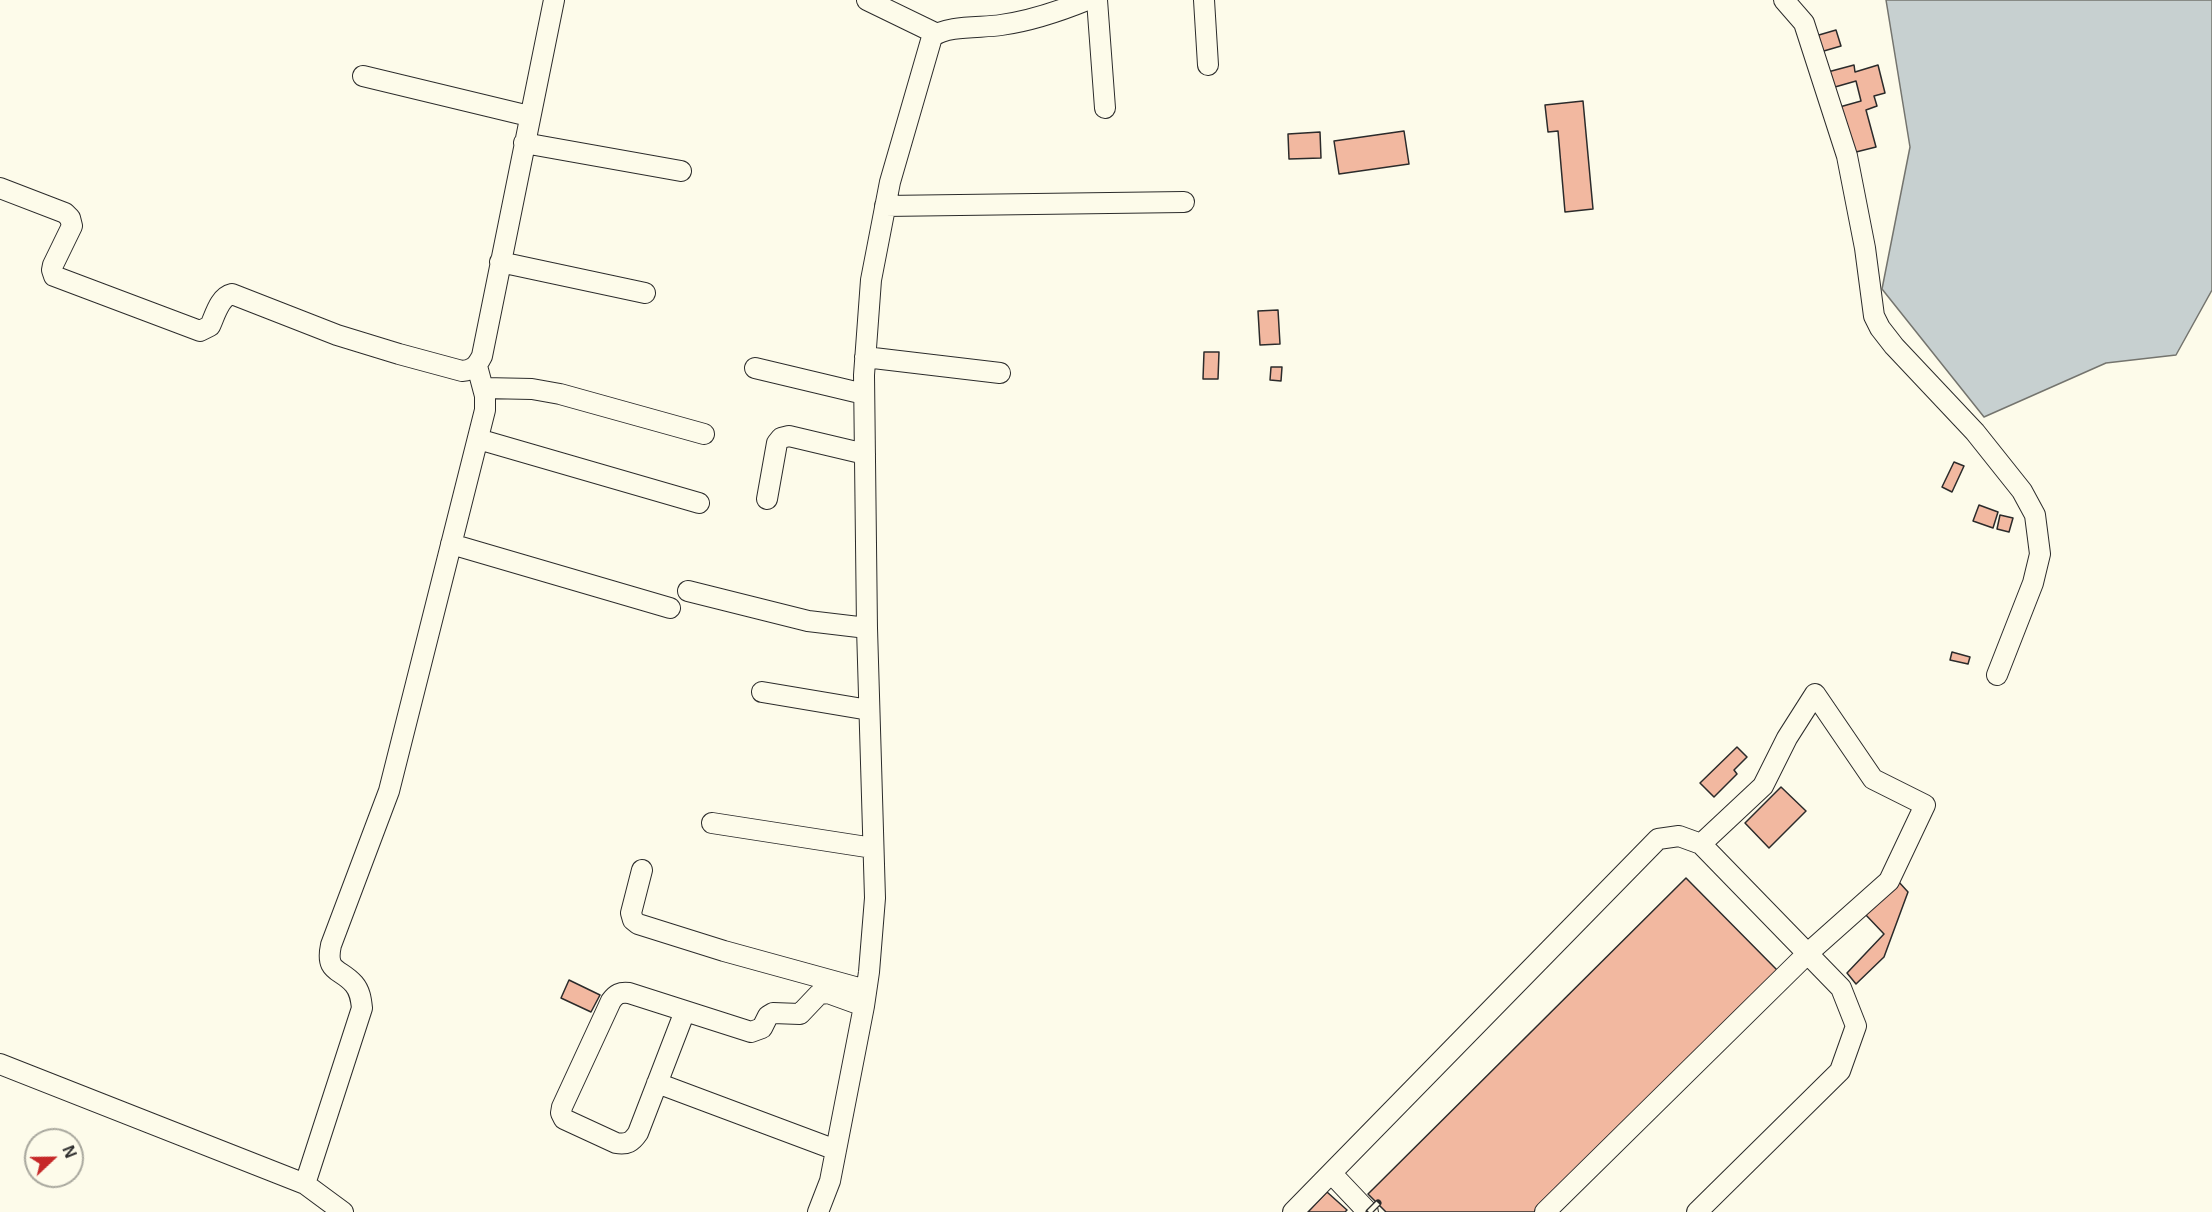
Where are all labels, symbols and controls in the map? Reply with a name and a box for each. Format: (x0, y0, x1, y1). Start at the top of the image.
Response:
north arrow (24, 1128, 84, 1188)
text: N (59, 1143, 79, 1160)

